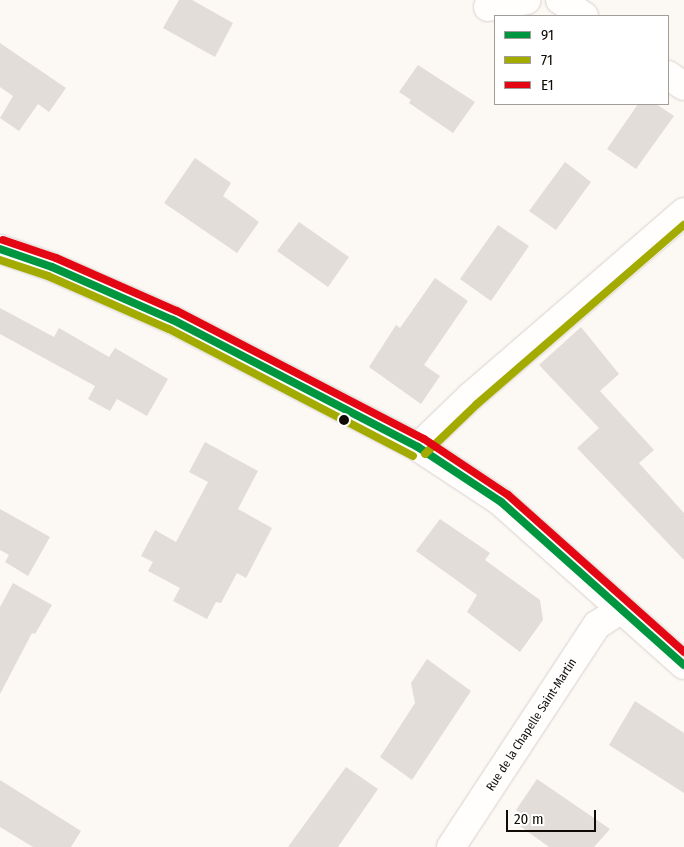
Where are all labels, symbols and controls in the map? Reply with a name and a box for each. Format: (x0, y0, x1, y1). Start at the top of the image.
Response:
legend (494, 15, 669, 105)
text: 91 (541, 26, 554, 44)
text: 71 (541, 51, 553, 69)
text: E1 (541, 76, 554, 94)
unlabelled marker (339, 415, 349, 425)
street label: Rue de la Chapelle Saint-Martin (484, 656, 580, 794)
scale bar (509, 800, 599, 832)
text: 20 m (514, 810, 544, 828)

